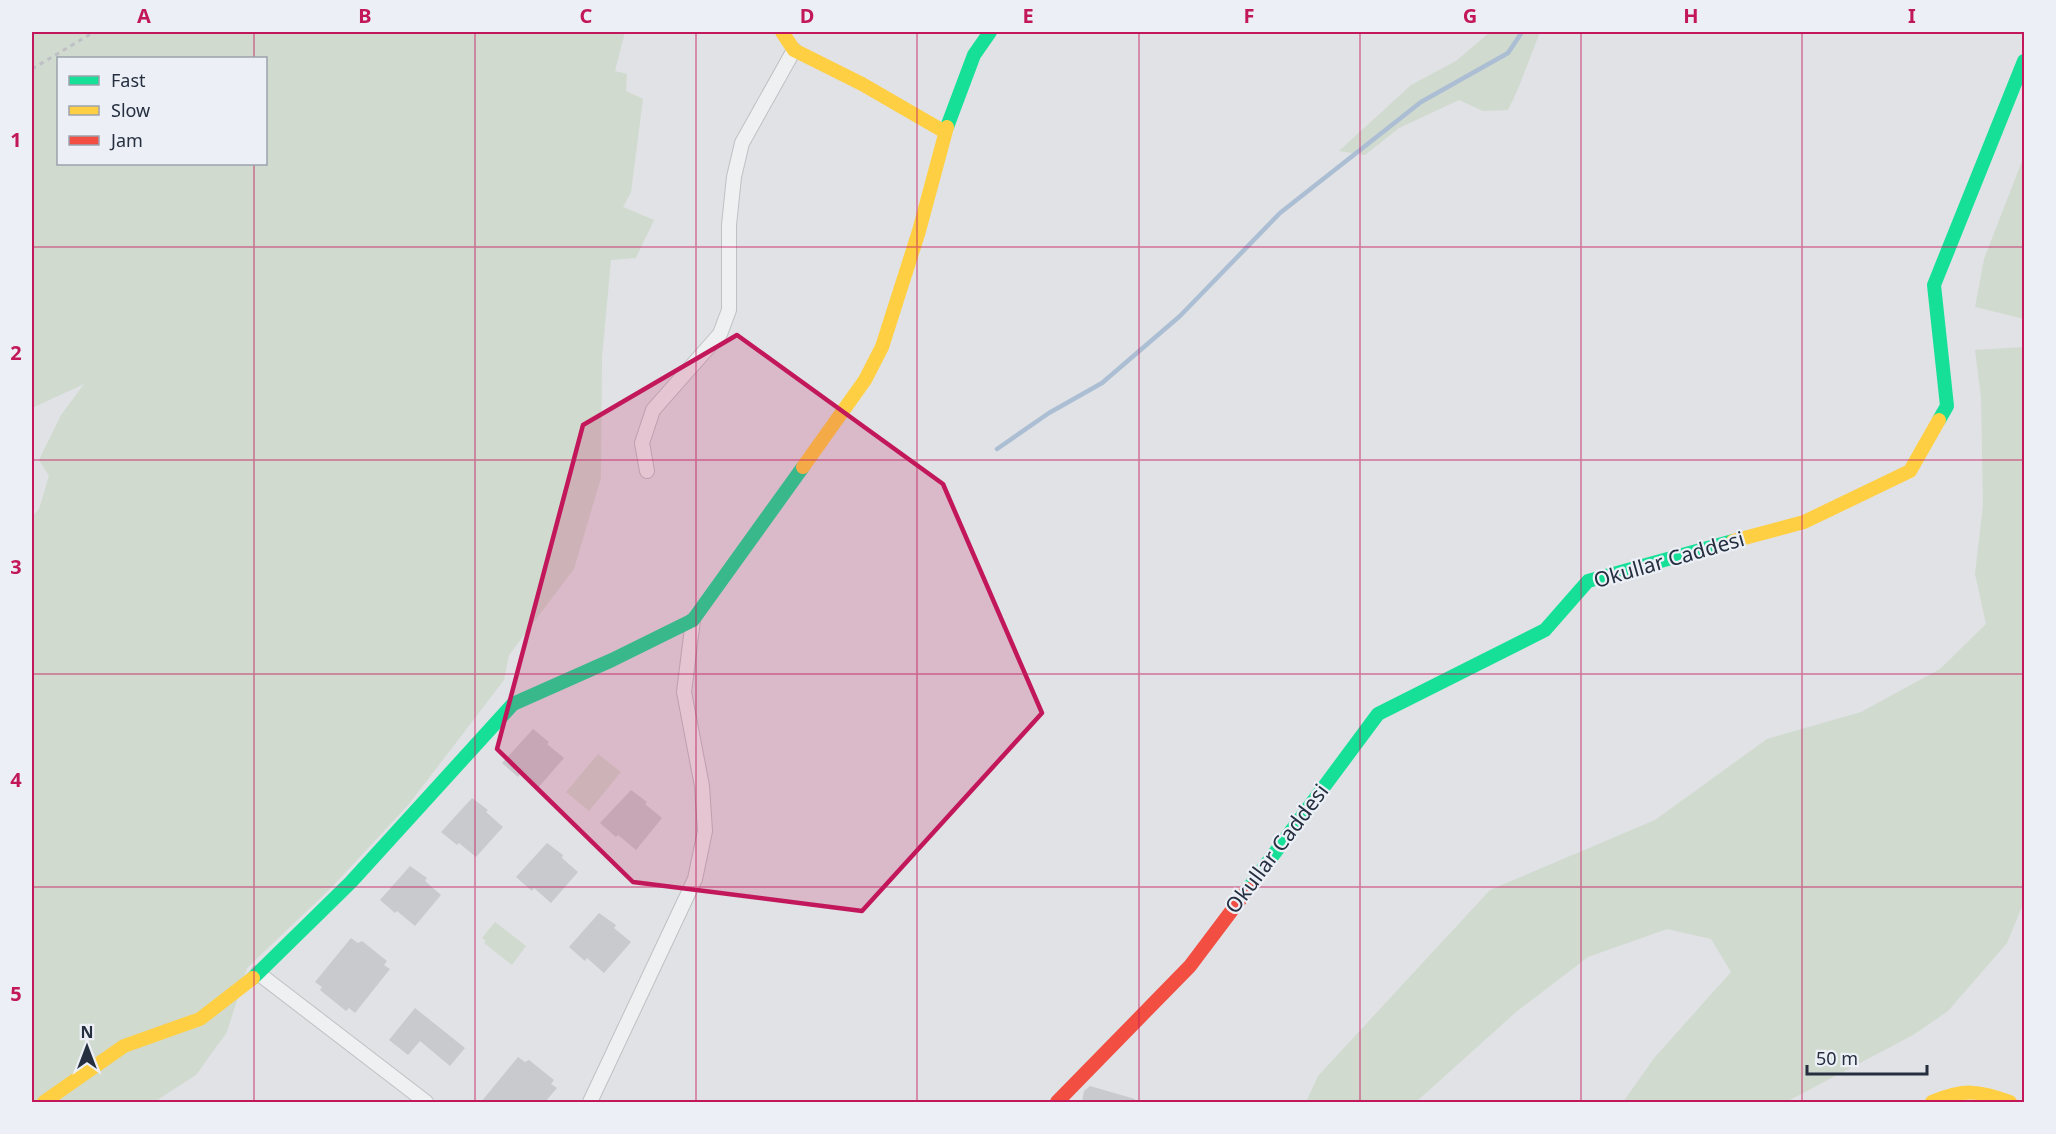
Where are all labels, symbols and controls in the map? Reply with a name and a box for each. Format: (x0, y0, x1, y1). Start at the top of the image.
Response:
text: A (137, 2, 151, 29)
text: B (358, 2, 372, 29)
text: C (580, 2, 593, 29)
text: D (800, 2, 814, 29)
text: E (1022, 2, 1034, 29)
text: F (1244, 2, 1254, 29)
text: G (1463, 2, 1477, 29)
text: H (1683, 2, 1699, 29)
text: I (1908, 2, 1916, 29)
legend (57, 57, 267, 165)
text: Fast (111, 68, 146, 92)
text: Slow (111, 98, 150, 122)
text: 1 (10, 126, 22, 153)
text: Jam (109, 128, 143, 152)
text: 2 (10, 339, 22, 366)
street label: Okullar Caddesi (1590, 524, 1747, 594)
text: 3 (10, 553, 22, 580)
text: 4 (10, 766, 22, 793)
street label: Okullar Caddesi (1218, 778, 1334, 919)
text: 5 (10, 980, 22, 1007)
north arrow (57, 1017, 117, 1077)
text: N (80, 1021, 94, 1043)
scale bar (1807, 1038, 1927, 1076)
text: 50 m (1816, 1046, 1858, 1070)

